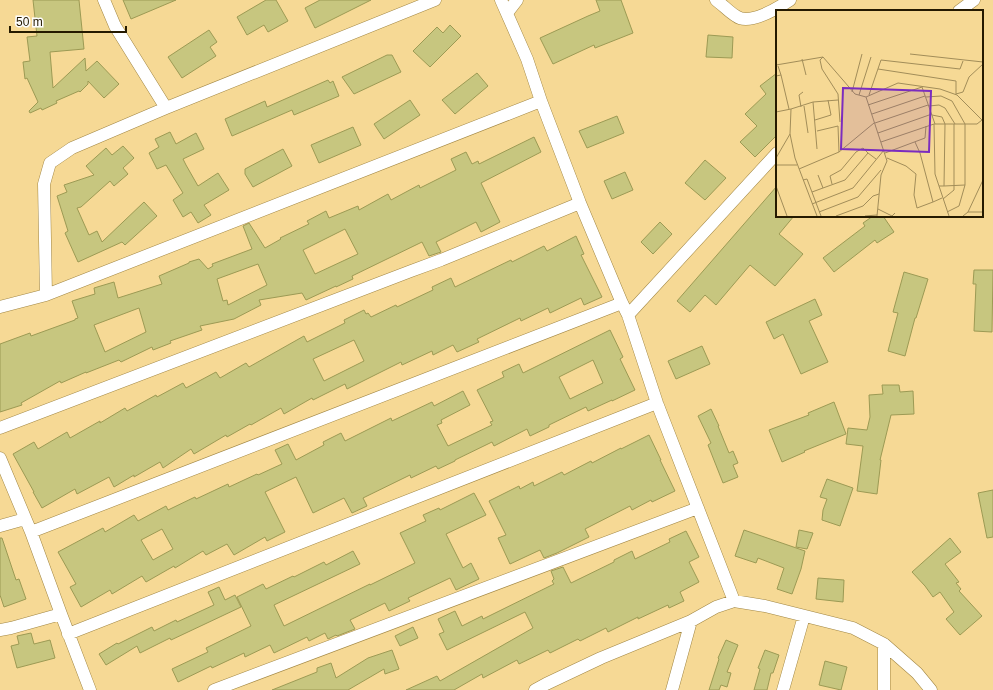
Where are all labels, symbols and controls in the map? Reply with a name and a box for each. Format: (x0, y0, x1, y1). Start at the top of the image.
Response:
scale bar (10, 8, 126, 34)
inset map (776, 10, 983, 217)
text: 50 m (16, 15, 43, 29)

